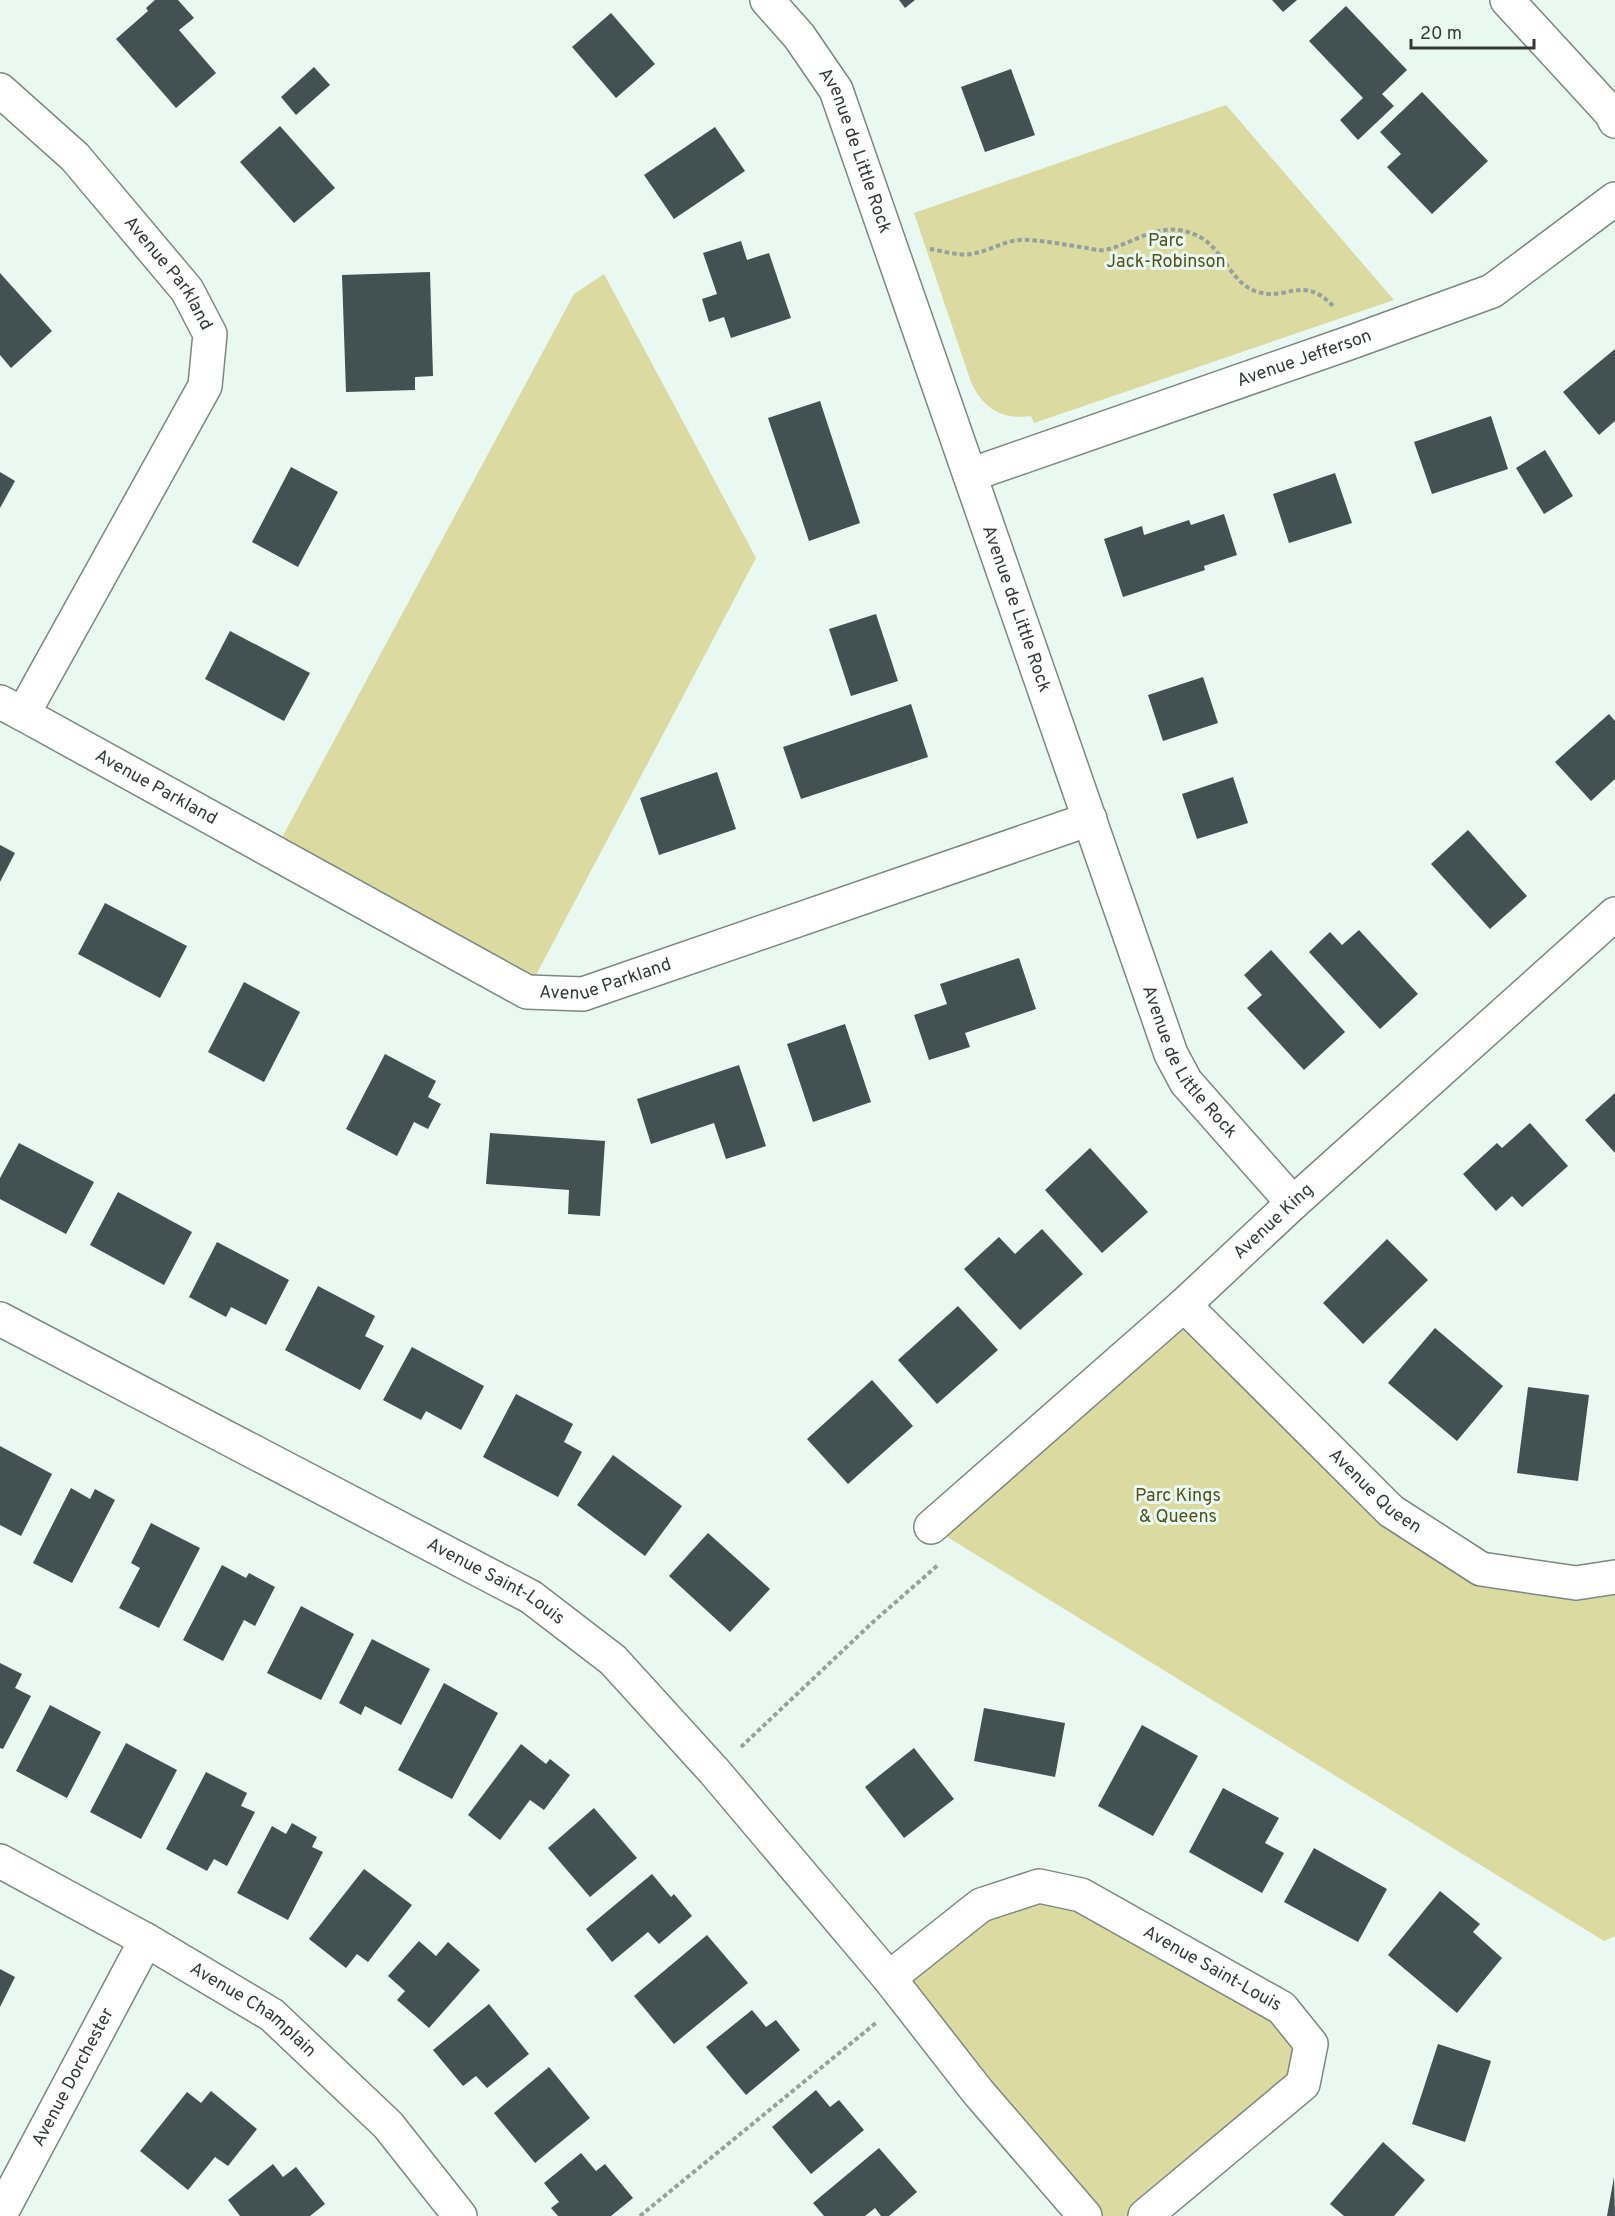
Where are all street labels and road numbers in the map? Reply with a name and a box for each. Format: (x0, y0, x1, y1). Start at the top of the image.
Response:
street label: Avenue de Little Rock (813, 64, 896, 236)
street label: Avenue Parkland (118, 212, 218, 334)
street label: Avenue Jefferson (1234, 324, 1375, 393)
street label: Avenue de Little Rock (977, 522, 1056, 695)
street label: Avenue Parkland (91, 744, 221, 830)
street label: Avenue Parkland (539, 953, 674, 1006)
street label: Avenue de Little Rock (1137, 982, 1242, 1143)
street label: Avenue King (1228, 1179, 1318, 1264)
street label: Avenue Queen (1323, 1444, 1426, 1539)
street label: Avenue Saint-Louis (423, 1533, 569, 1630)
street label: Avenue Saint-Louis (1139, 1921, 1286, 2017)
street label: Avenue Champlain (185, 1957, 321, 2062)
street label: Avenue Dorchester (27, 2004, 119, 2151)

